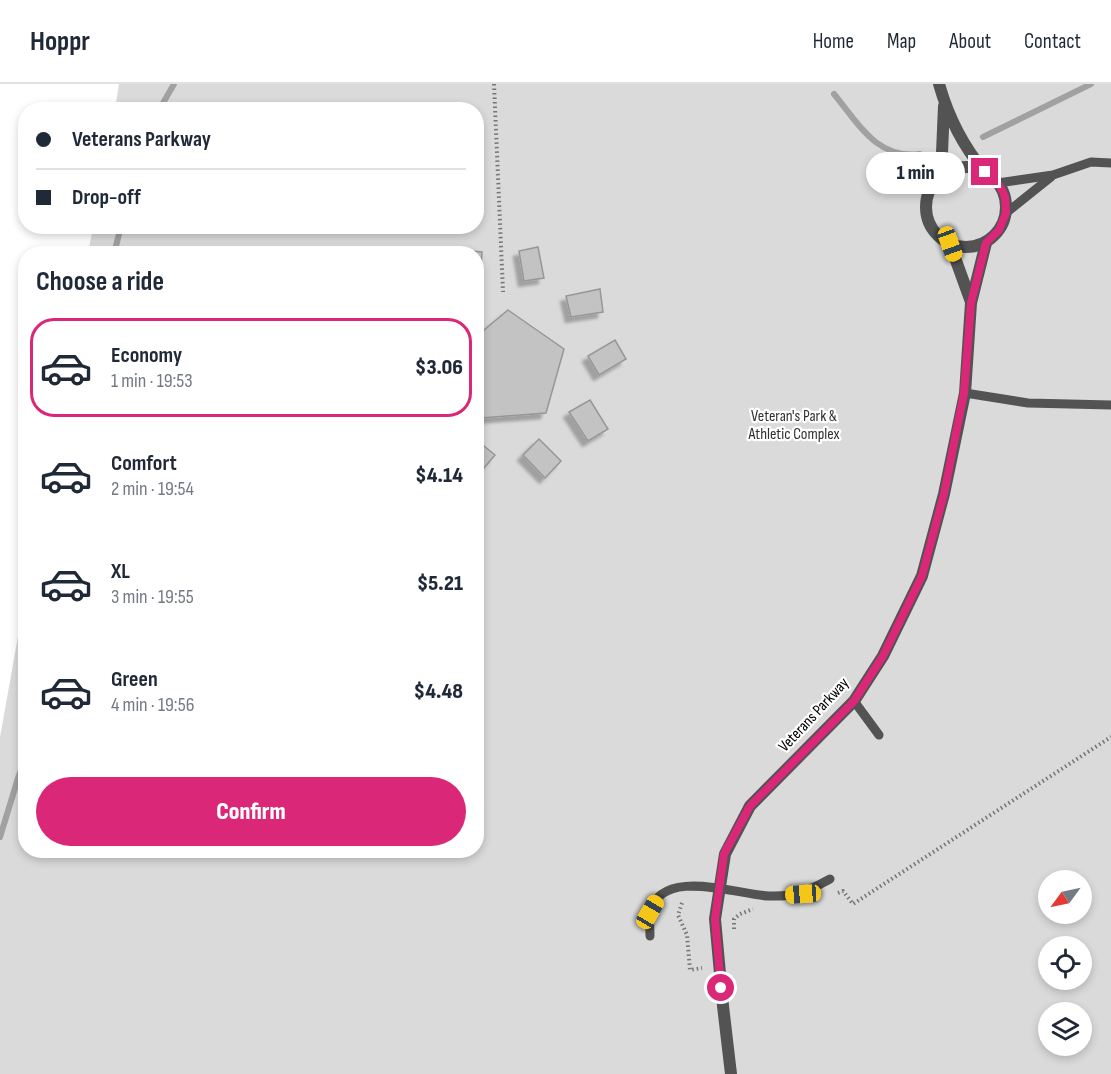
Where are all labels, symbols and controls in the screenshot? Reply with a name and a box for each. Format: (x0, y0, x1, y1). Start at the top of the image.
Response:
text: Hoppr (30, 25, 90, 58)
text: Home (813, 29, 854, 54)
text: Map (887, 29, 916, 54)
text: About (949, 29, 991, 54)
text: Contact (1024, 29, 1081, 54)
text: Veterans Parkway (72, 126, 211, 153)
callout: 1 min (865, 151, 964, 193)
route end (971, 158, 998, 185)
text: 1 min (896, 161, 935, 185)
text: Drop-off (72, 184, 141, 211)
car (935, 224, 965, 264)
text: Choose a ride (36, 266, 164, 298)
icon: car (39, 341, 93, 395)
text: Economy (111, 342, 182, 369)
text: $3.06 (415, 354, 463, 381)
text: 1 min · 19:53 (111, 369, 193, 393)
park label: Veteran's Park & Athletic Complex (747, 407, 840, 444)
icon: car (39, 449, 93, 503)
text: Comfort (111, 450, 177, 477)
text: $4.14 (415, 462, 463, 489)
text: 2 min · 19:54 (111, 477, 194, 501)
icon: car (39, 557, 93, 611)
text: XL (111, 558, 130, 585)
text: $5.21 (417, 570, 463, 597)
text: 3 min · 19:55 (111, 585, 194, 609)
icon: car (39, 665, 93, 719)
text: Green (111, 666, 158, 693)
street label: Veterans Parkway (775, 674, 853, 756)
text: $4.48 (414, 678, 463, 705)
text: 4 min · 19:56 (111, 693, 194, 717)
button: Confirm (36, 777, 466, 846)
north arrow (1038, 870, 1092, 924)
map controls (1038, 870, 1092, 1056)
car (784, 884, 822, 904)
car (633, 892, 667, 932)
button: locate (1038, 936, 1092, 990)
route start (707, 974, 734, 1001)
button: layers (1038, 1002, 1092, 1056)

